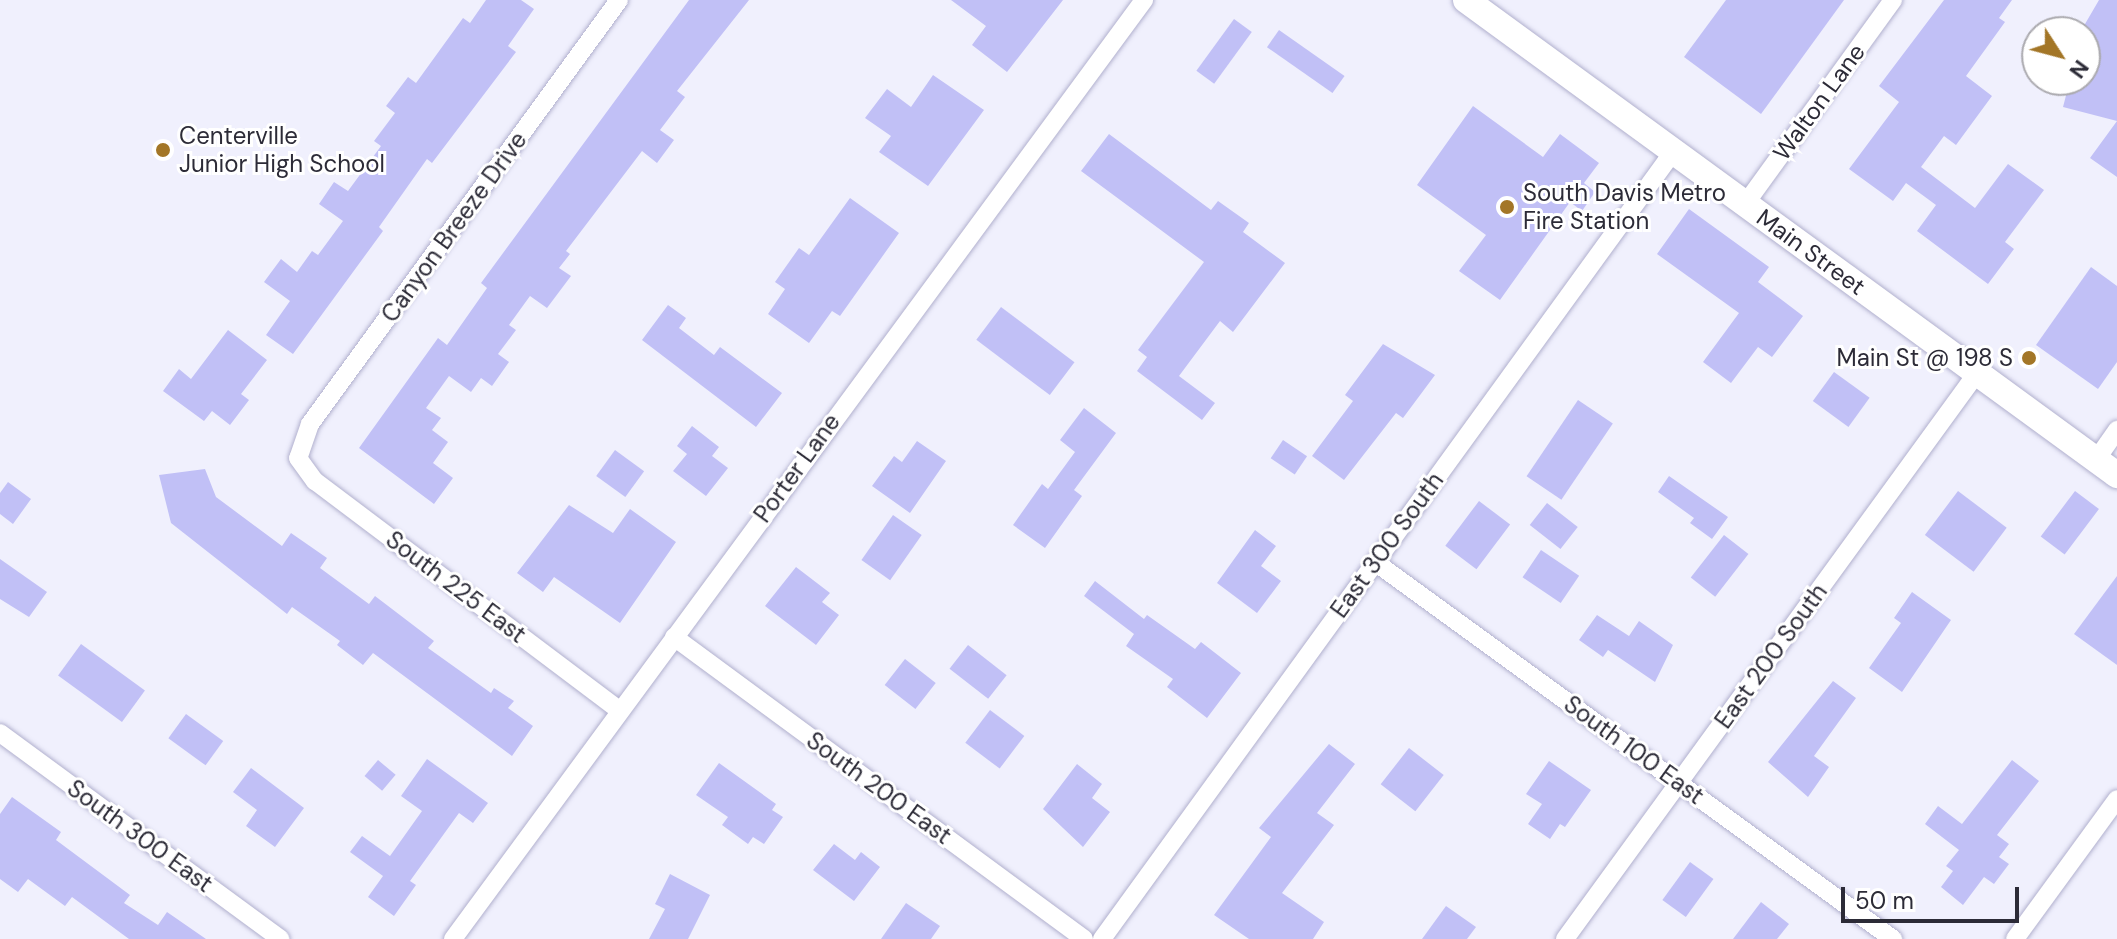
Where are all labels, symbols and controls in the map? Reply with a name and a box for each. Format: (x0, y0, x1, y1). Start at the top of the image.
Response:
north arrow (2021, 16, 2101, 96)
street label: Walton Lane (1767, 38, 1871, 166)
text: N (2063, 54, 2096, 84)
place label: Centerville Junior High School (179, 122, 385, 178)
street label: Canyon Breeze Drive (375, 126, 533, 328)
marker: Centerville Junior High School (154, 141, 172, 159)
place label: South Davis Metro Fire Station (1523, 179, 1726, 235)
marker: South Davis Metro Fire Station (1498, 198, 1516, 216)
street label: Main Street (1751, 203, 1871, 301)
place label: Main St @ 198 S (1837, 344, 2013, 372)
marker: Main St @ 198 S (2020, 349, 2038, 367)
street label: Porter Lane (748, 408, 846, 528)
street label: East 300 South (1325, 467, 1449, 623)
street label: South 225 East (380, 525, 532, 649)
street label: East 200 South (1709, 578, 1833, 734)
street label: South 100 East (1558, 690, 1710, 810)
street label: South 200 East (801, 726, 957, 850)
street label: South 300 East (62, 774, 218, 898)
scale bar (1845, 871, 2023, 921)
text: 50 m (1855, 885, 1914, 916)

